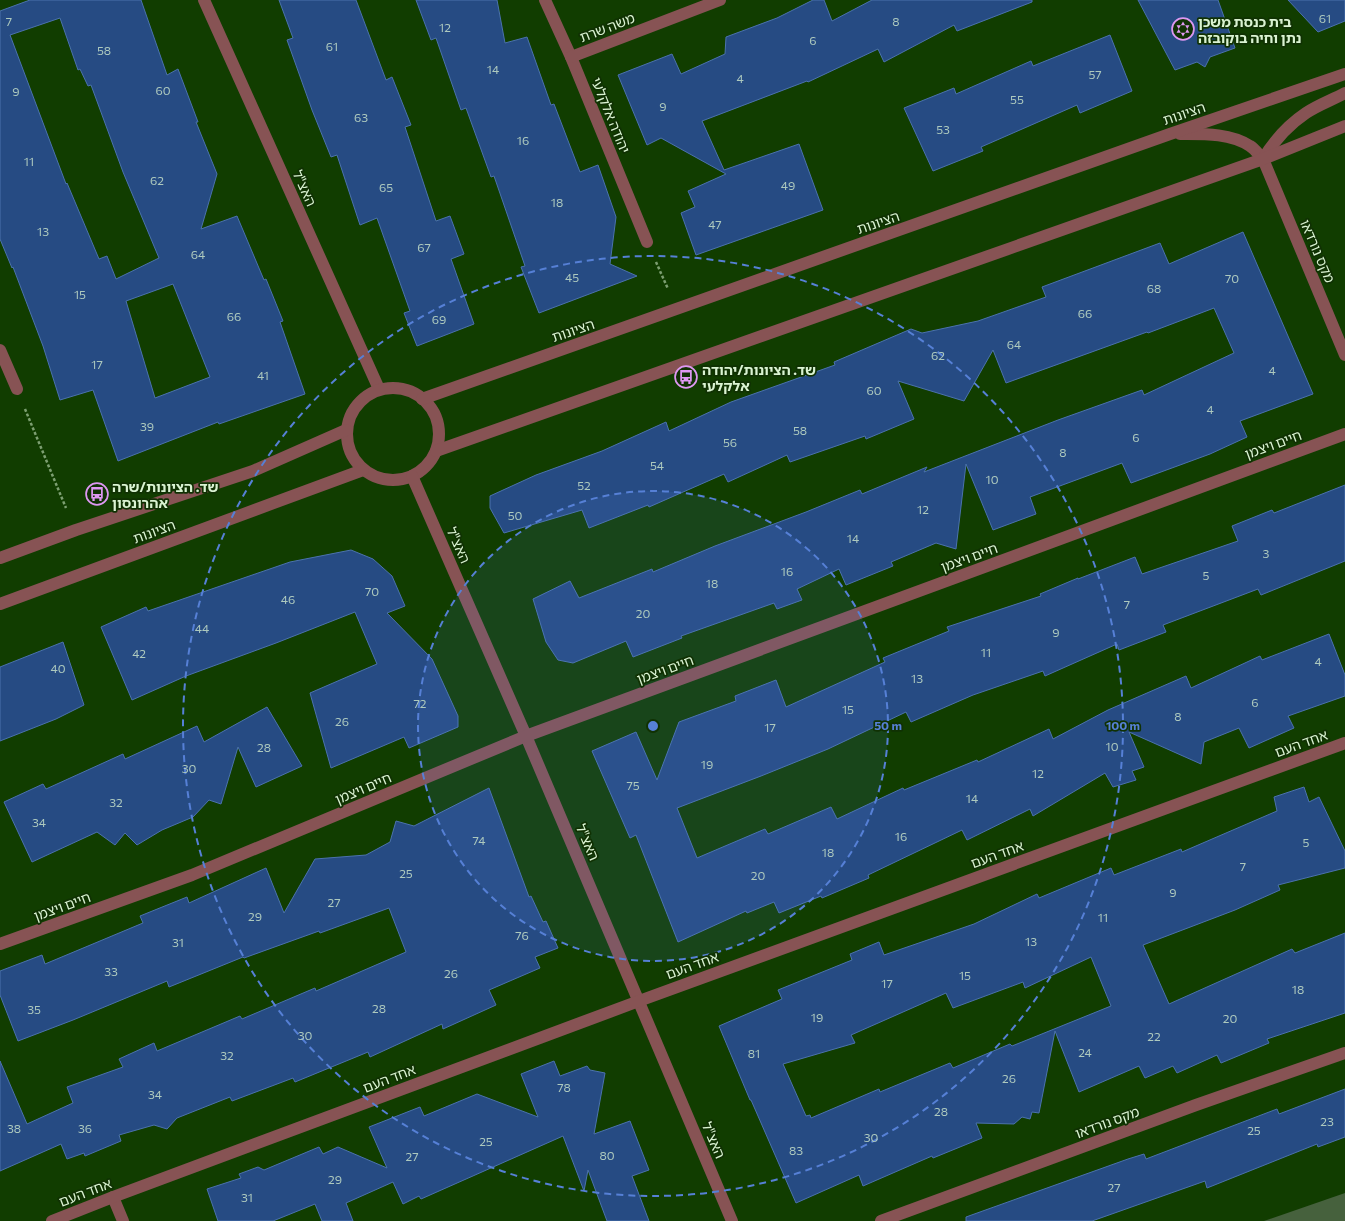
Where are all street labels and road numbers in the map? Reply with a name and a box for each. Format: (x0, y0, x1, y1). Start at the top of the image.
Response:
street label: משה שרת (577, 9, 637, 45)
street label: יהודה אלקלעי (588, 75, 634, 155)
street label: הציונות (1161, 98, 1207, 128)
street label: האצ"ל (290, 167, 320, 209)
street label: הציונות (855, 207, 901, 237)
street label: מקס נורדאו (1297, 217, 1339, 285)
street label: הציונות (550, 315, 596, 345)
street label: חיים ויצמן (1242, 426, 1304, 462)
street label: הציונות (131, 516, 177, 546)
street label: האצ"ל (444, 524, 474, 566)
street label: חיים ויצמן (938, 539, 1000, 575)
street label: חיים ויצמן (634, 651, 696, 687)
street label: אחד העם (1272, 726, 1330, 760)
street label: חיים ויצמן (332, 769, 394, 807)
street label: האצ"ל (573, 821, 603, 863)
street label: אחד העם (968, 837, 1026, 871)
street label: חיים ויצמן (31, 888, 93, 924)
street label: אחד העם (663, 948, 721, 982)
street label: אחד העם (360, 1060, 418, 1096)
street label: מקס נורדאו (1073, 1103, 1141, 1141)
street label: האצ"ל (699, 1119, 729, 1161)
street label: אחד העם (56, 1174, 114, 1210)

